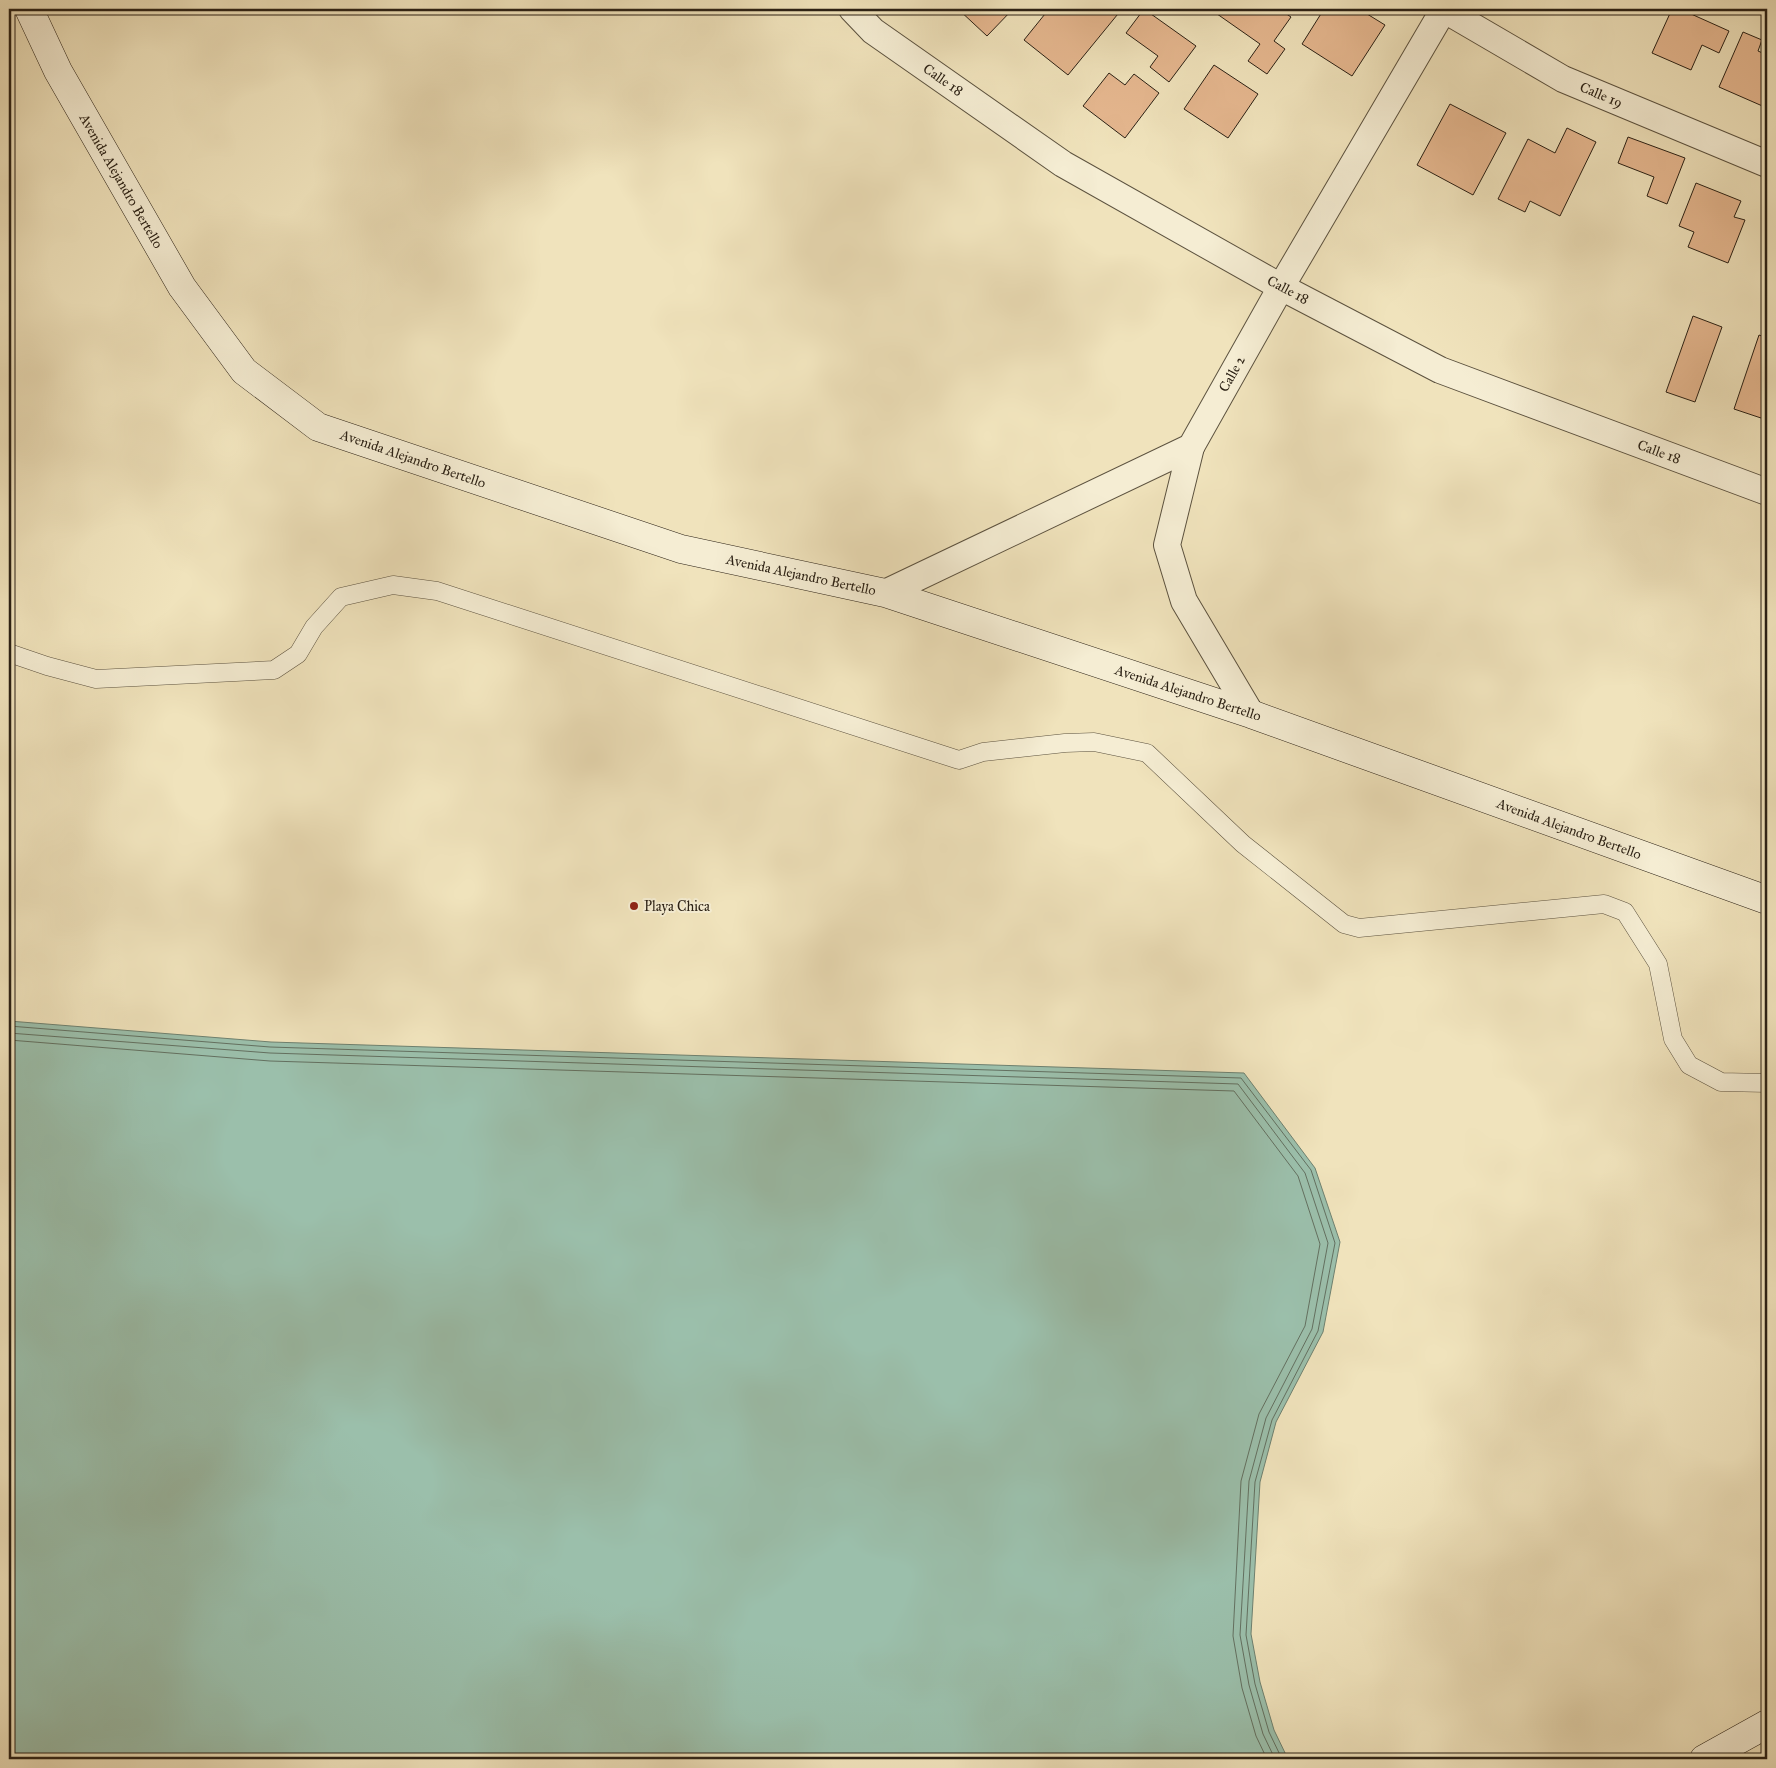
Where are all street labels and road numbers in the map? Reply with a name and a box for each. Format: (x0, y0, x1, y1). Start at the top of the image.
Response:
street label: Calle 18 (920, 60, 966, 100)
street label: Calle 19 (1577, 78, 1625, 112)
street label: Avenida Alejandro Bertello (75, 110, 167, 251)
street label: Calle 18 (1264, 272, 1312, 308)
street label: Calle 2 (1215, 353, 1249, 395)
street label: Avenida Alejandro Bertello (337, 426, 488, 492)
street label: Calle 18 (1635, 436, 1683, 468)
street label: Avenida Alejandro Bertello (724, 551, 877, 599)
street label: Avenida Alejandro Bertello (1112, 661, 1263, 725)
street label: Avenida Alejandro Bertello (1493, 795, 1644, 863)

